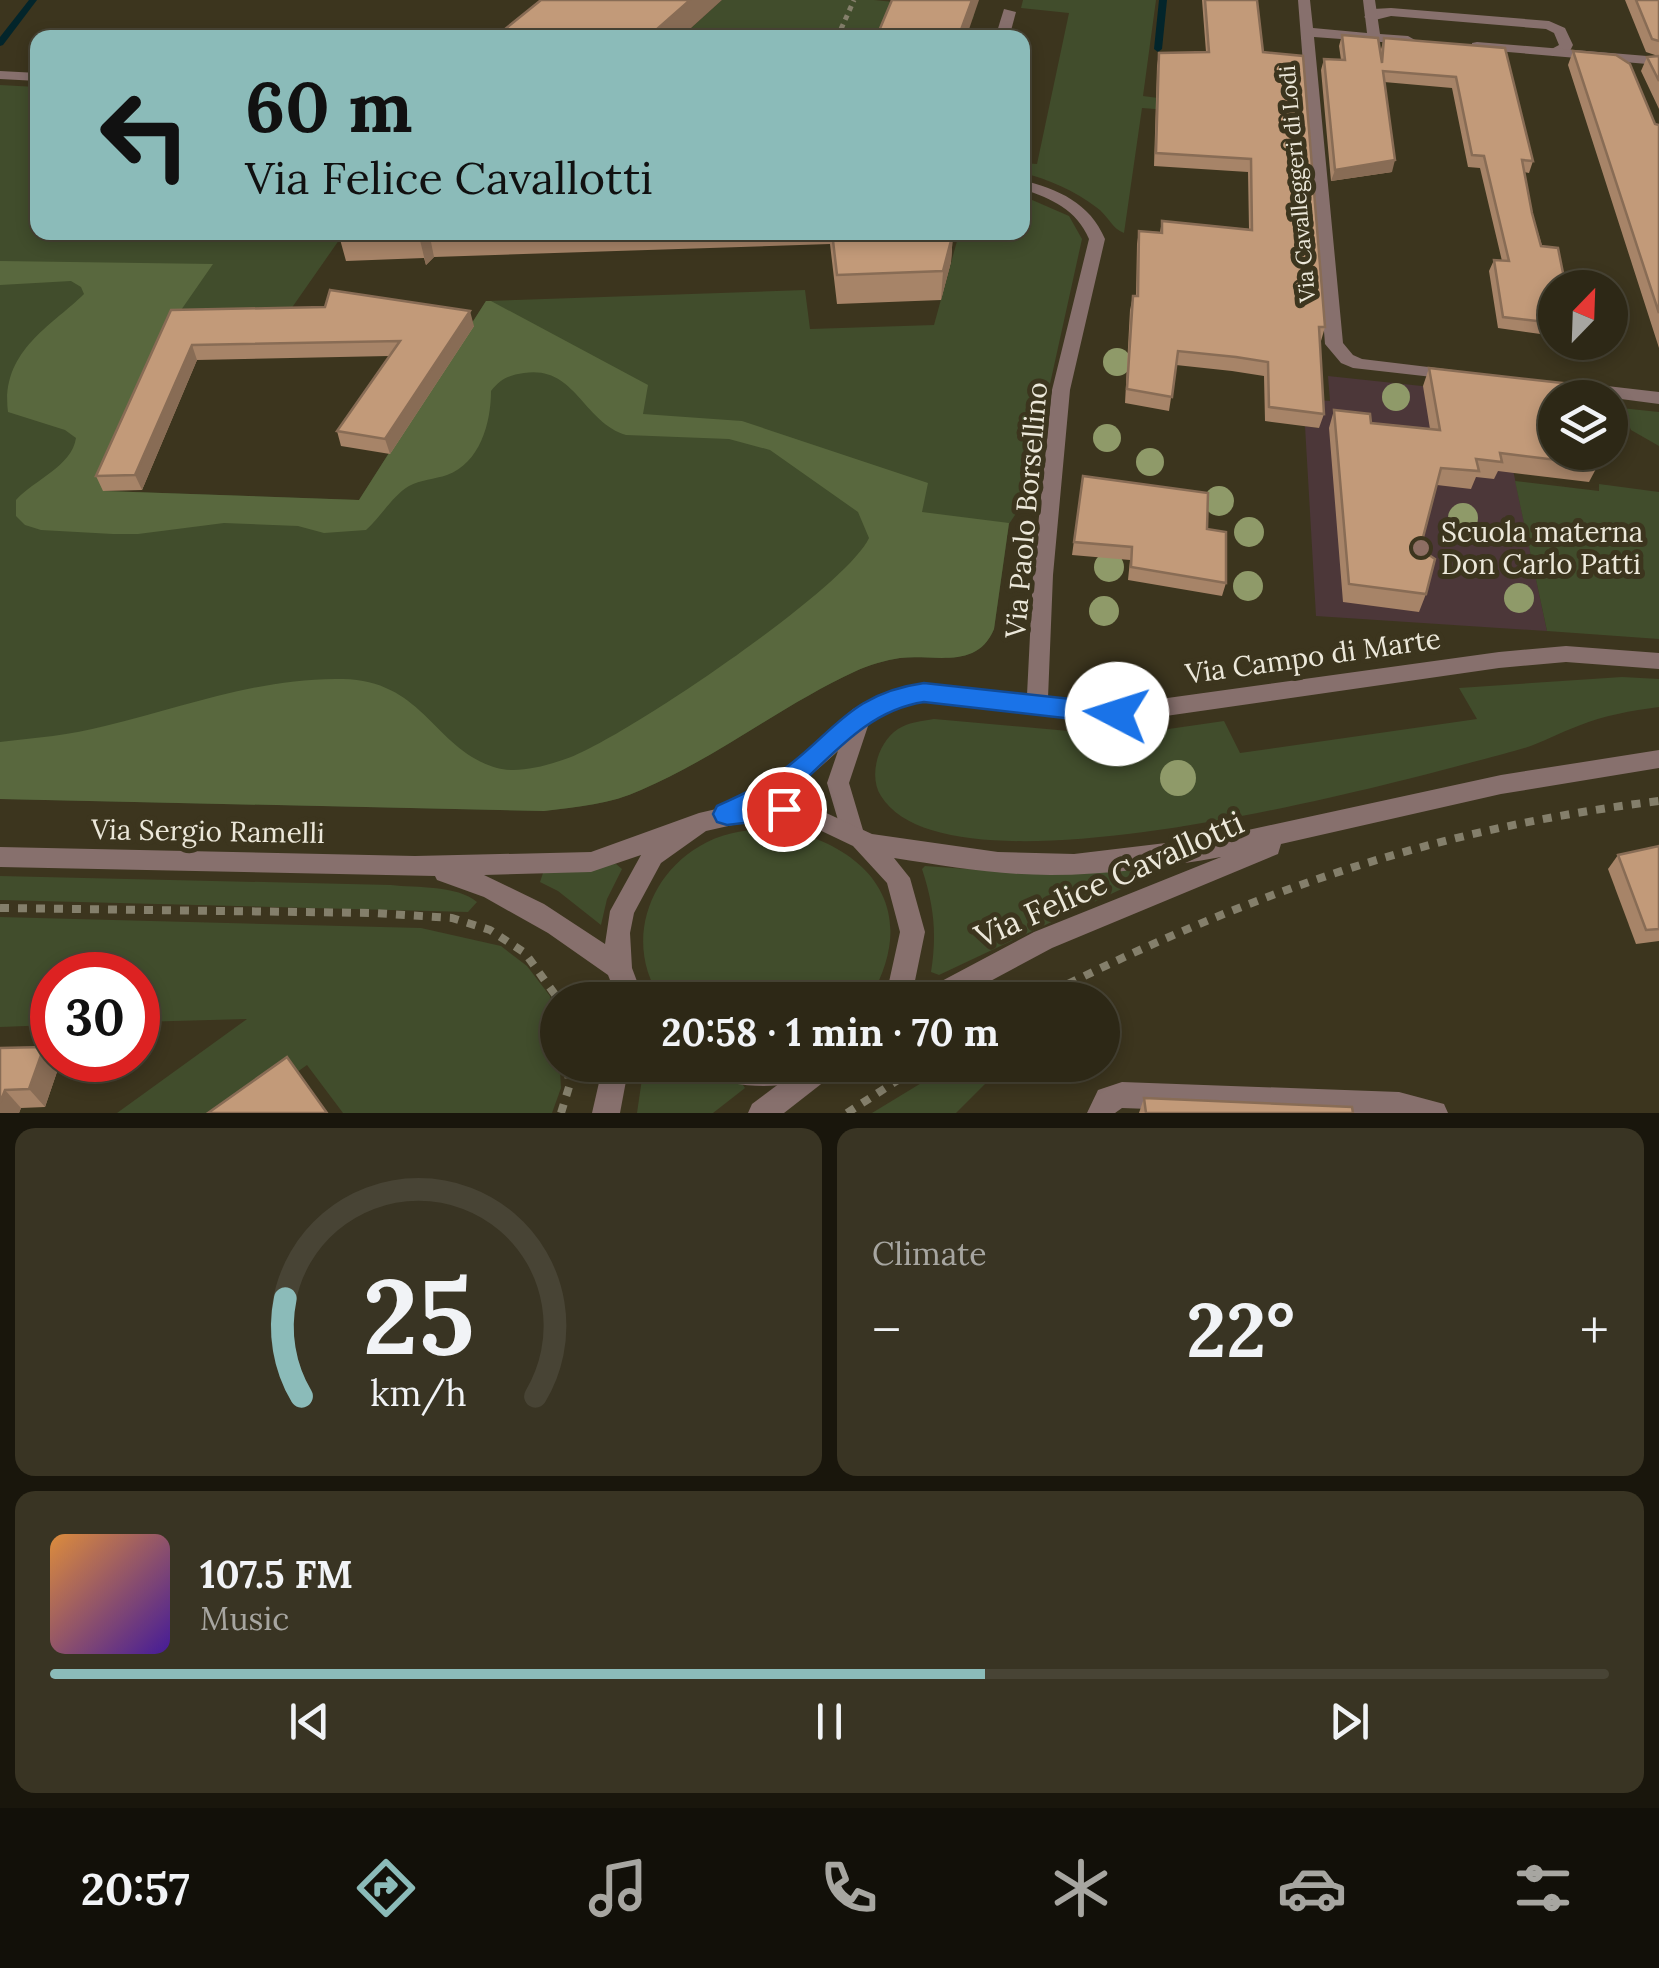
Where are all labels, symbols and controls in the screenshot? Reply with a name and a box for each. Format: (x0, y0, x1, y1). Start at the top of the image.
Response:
text: 60 m (245, 62, 413, 151)
street label: Via Cavalleggeri di Lodi (1273, 64, 1321, 305)
icon: left (80, 70, 210, 200)
text: Via Felice Cavallotti (245, 149, 653, 206)
north arrow (1538, 270, 1628, 360)
map controls (1538, 270, 1628, 470)
street label: Via Paolo Borsellino (997, 380, 1055, 641)
button: layers (1538, 380, 1628, 470)
place label: Scuola materna Don Carlo Patti (1441, 514, 1643, 582)
marker: Scuola materna Don Carlo Patti (1410, 537, 1432, 559)
street label: Via Campo di Marte (1182, 620, 1443, 692)
position arrow (1065, 662, 1169, 766)
pin (742, 767, 827, 852)
icon: arrive (757, 782, 812, 837)
street label: Via Felice Cavallotti (967, 801, 1250, 957)
street label: Via Sergio Ramelli (90, 811, 325, 851)
speed limit sign: 30 (30, 952, 160, 1082)
text: 20:58 · 1 min · 70 m (661, 1008, 999, 1056)
text: Climate (872, 1233, 987, 1274)
text: 25 (363, 1249, 474, 1382)
text: 22° (1186, 1282, 1295, 1378)
text: − (872, 1295, 901, 1365)
text: + (1580, 1295, 1609, 1365)
text: km/h (370, 1370, 467, 1416)
text: 107.5 FM (200, 1550, 353, 1598)
text: Music (200, 1598, 289, 1639)
icon: previous (282, 1694, 337, 1749)
icon: pause (802, 1694, 857, 1749)
icon: next (1322, 1694, 1377, 1749)
icon: directions (351, 1853, 421, 1923)
icon: music (583, 1853, 653, 1923)
icon: phone (814, 1853, 884, 1923)
icon: climate (1046, 1853, 1116, 1923)
icon: car (1277, 1853, 1347, 1923)
icon: filters (1508, 1853, 1578, 1923)
text: 20:57 (81, 1860, 190, 1917)

